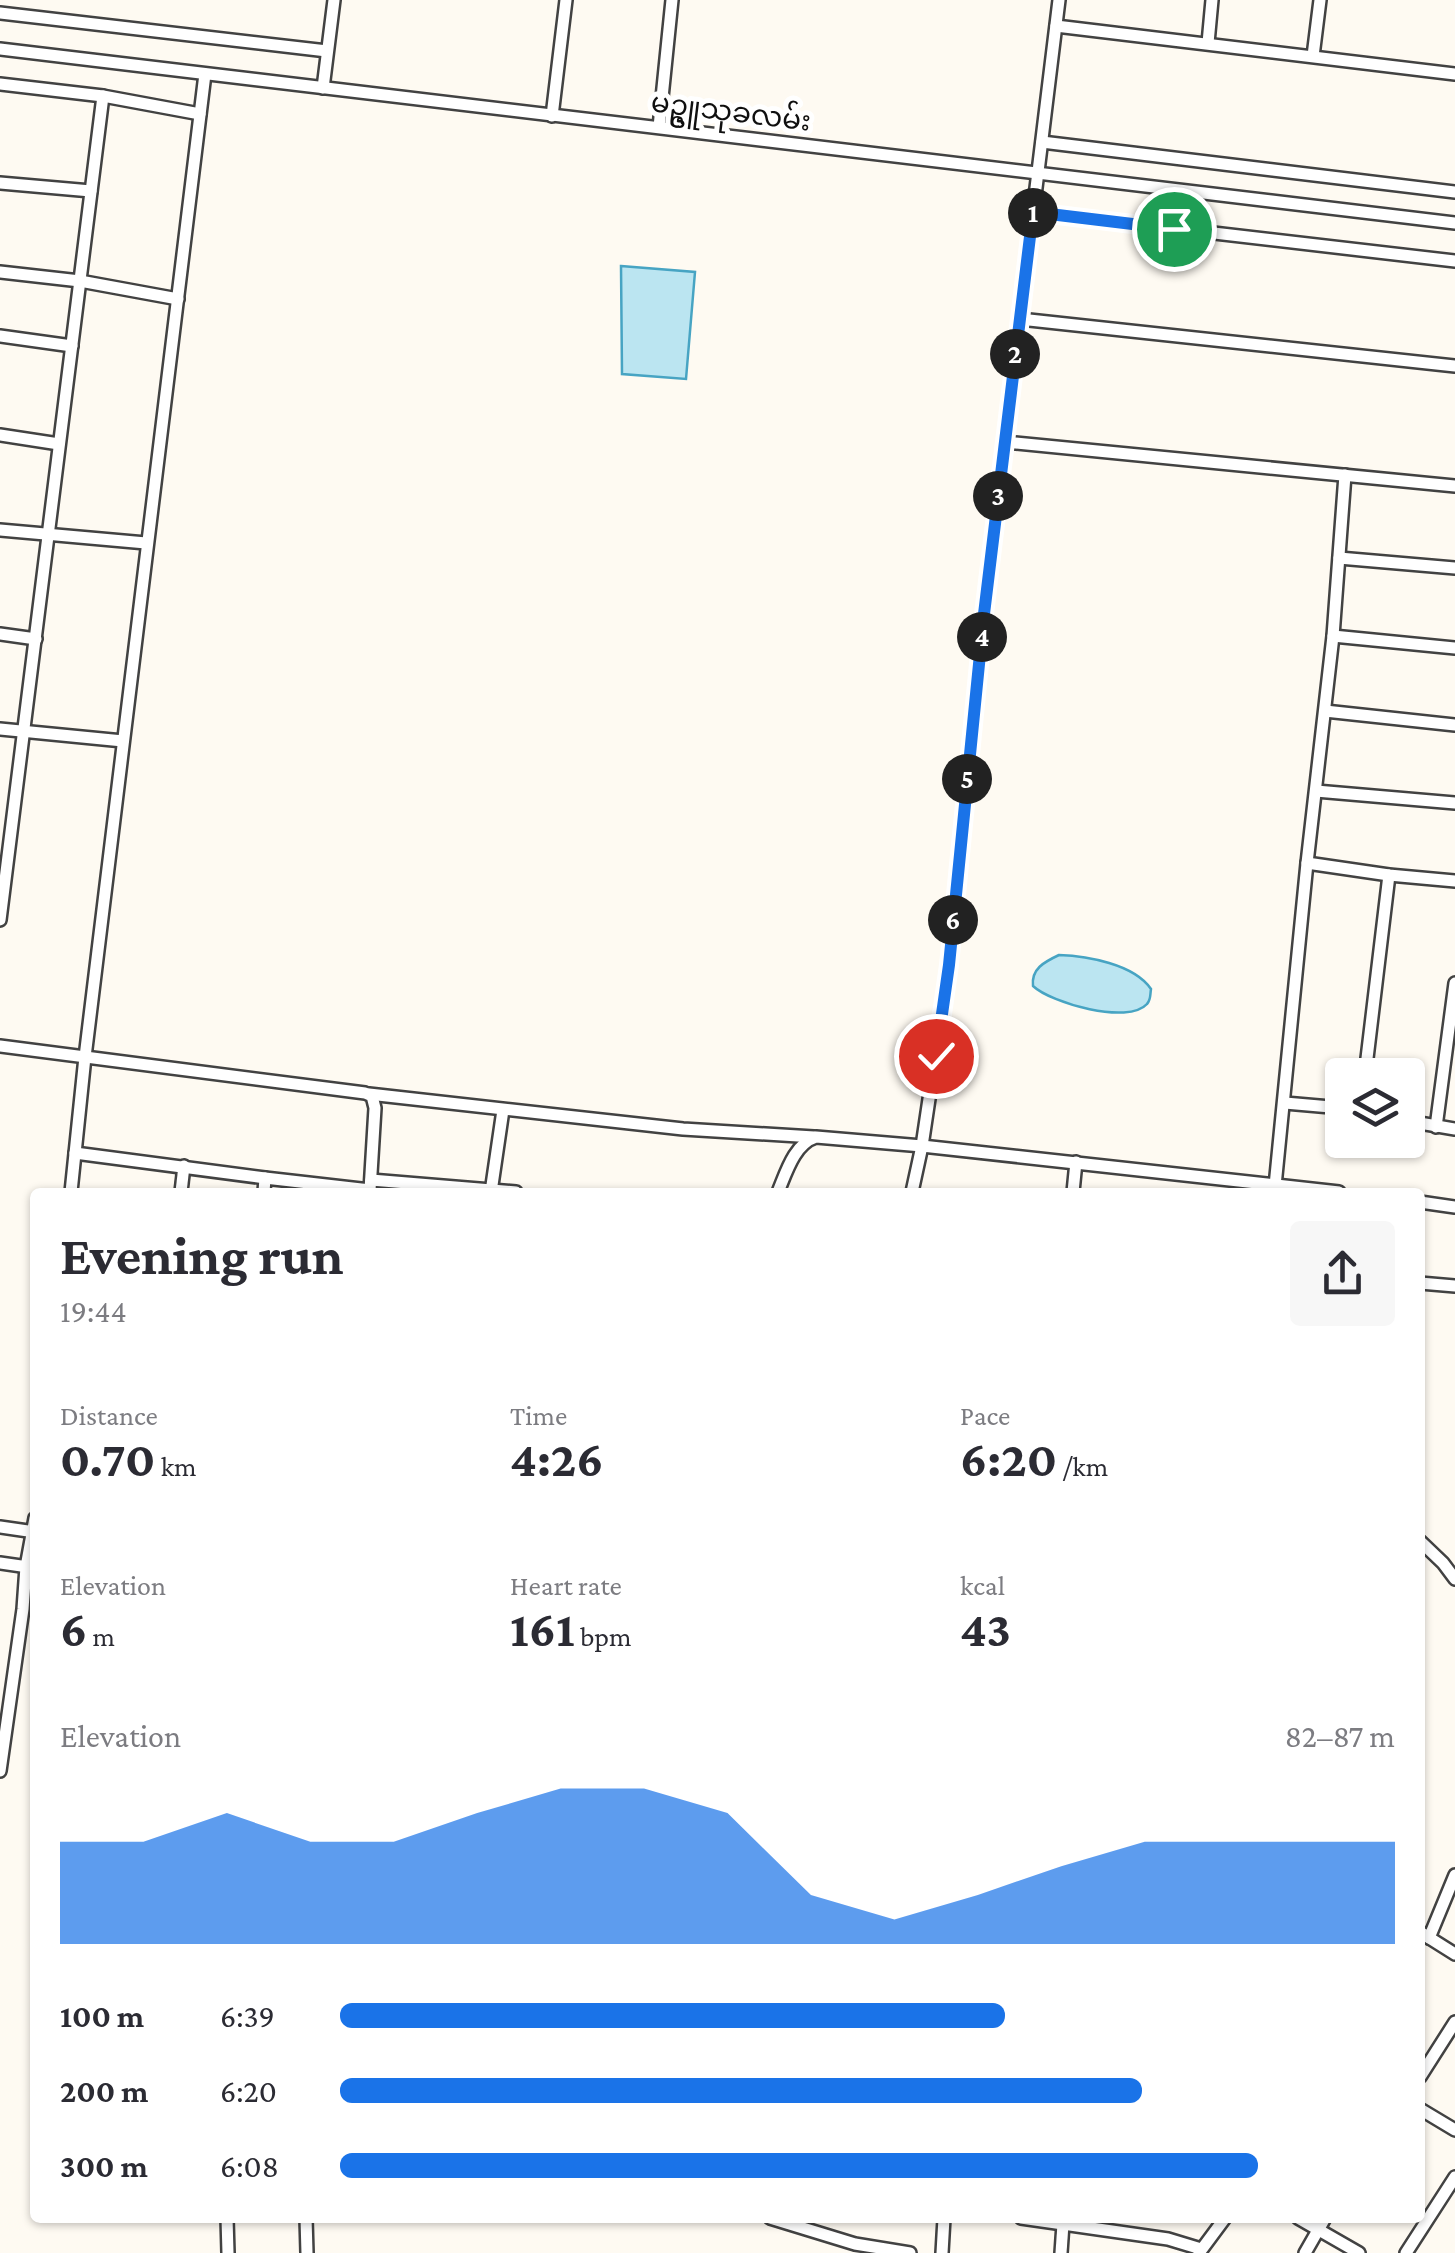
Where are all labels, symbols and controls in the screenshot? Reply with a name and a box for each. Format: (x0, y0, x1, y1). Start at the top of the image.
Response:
street label: မဥ္ဇူသုခလမ်း (648, 83, 813, 144)
pin (1132, 187, 1217, 272)
pin: 1 (1008, 188, 1058, 238)
text: 1 (1028, 197, 1038, 228)
icon: arrive (1147, 202, 1202, 257)
pin: 2 (990, 329, 1040, 379)
text: 2 (1008, 338, 1022, 369)
pin: 3 (973, 471, 1023, 521)
text: 3 (991, 480, 1005, 511)
pin: 4 (957, 612, 1007, 662)
text: 4 (974, 621, 990, 652)
pin: 5 (942, 754, 992, 804)
text: 5 (960, 763, 974, 794)
pin: 6 (928, 895, 978, 945)
text: 6 (945, 904, 961, 935)
pin (894, 1014, 979, 1099)
icon: check (909, 1029, 964, 1084)
map controls (1325, 1058, 1425, 1158)
button: layers (1325, 1058, 1425, 1158)
button: share (1290, 1221, 1395, 1326)
text: Evening run (60, 1225, 344, 1286)
text: 19:44 (60, 1293, 127, 1329)
text: Distance (60, 1400, 158, 1431)
text: Time (510, 1400, 567, 1431)
text: Pace (960, 1400, 1010, 1431)
text: 0.70 (60, 1431, 155, 1487)
text: 4:26 (510, 1431, 604, 1487)
text: 6:20 (960, 1431, 1057, 1487)
text: km (155, 1451, 197, 1482)
text: /km (1057, 1451, 1108, 1482)
text: Elevation (60, 1570, 166, 1601)
text: Heart rate (510, 1570, 622, 1601)
text: kcal (960, 1570, 1005, 1601)
text: 6 (60, 1601, 87, 1657)
text: 161 (510, 1601, 575, 1657)
text: 43 (960, 1601, 1011, 1657)
text: m (87, 1621, 115, 1652)
text: bpm (575, 1621, 632, 1652)
text: Elevation (60, 1718, 181, 1754)
text: 82–87 m (1285, 1718, 1395, 1754)
text: 100 m (60, 1998, 144, 2034)
text: 6:39 (220, 1998, 275, 2034)
text: 200 m (60, 2073, 148, 2109)
text: 6:20 (220, 2073, 277, 2109)
text: 300 m (60, 2148, 148, 2184)
text: 6:08 (220, 2148, 279, 2184)

